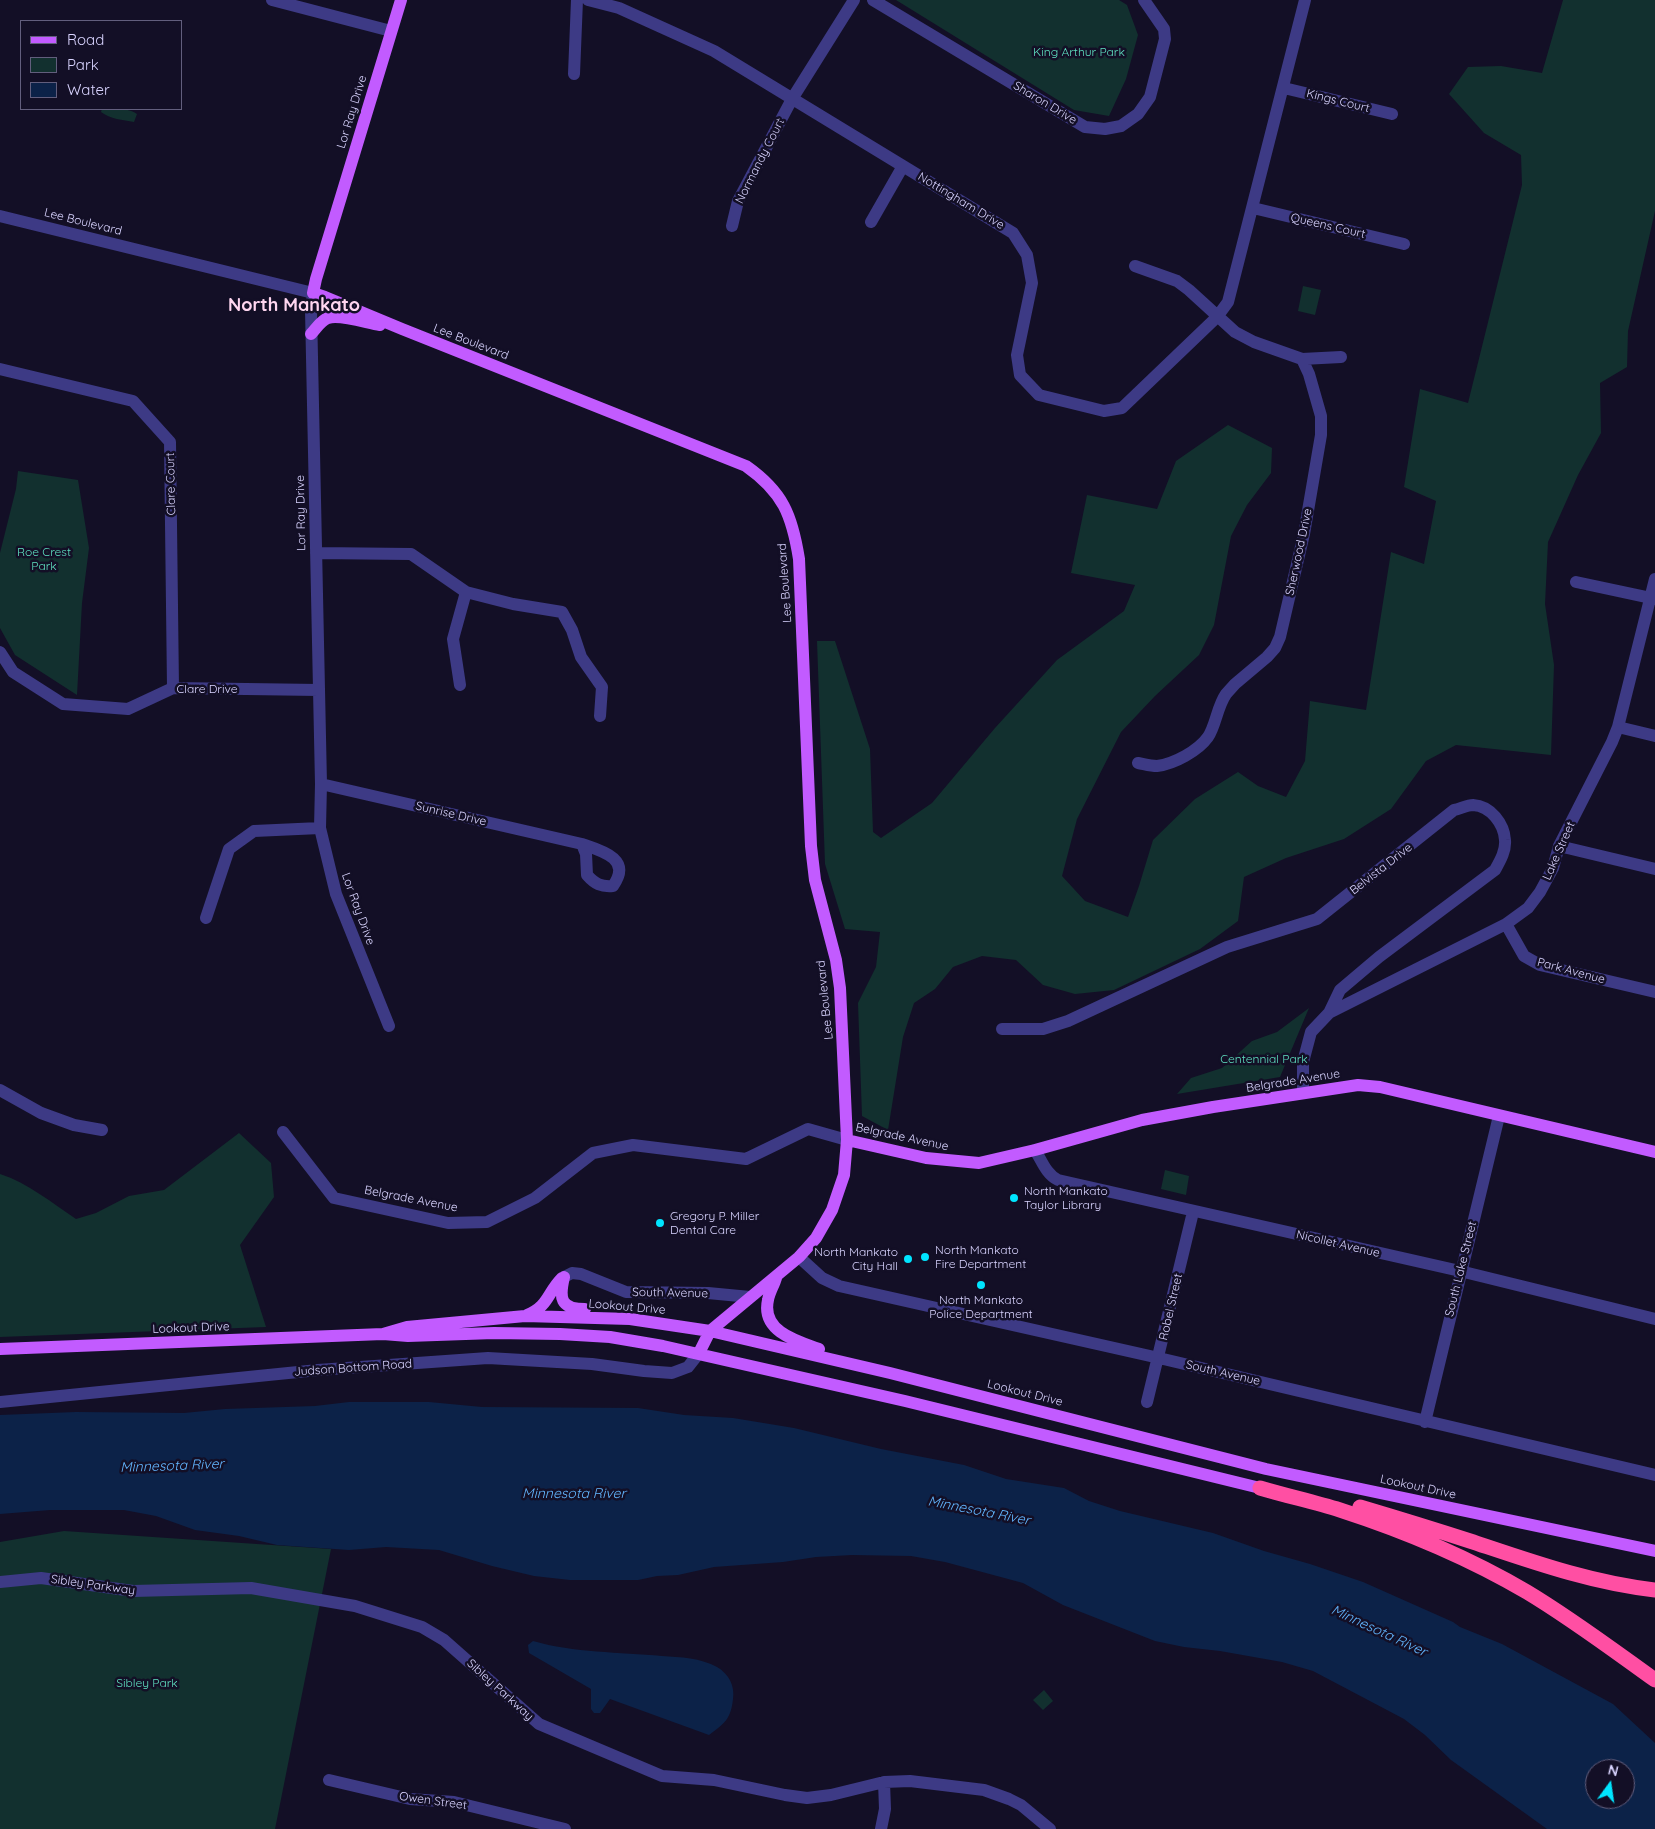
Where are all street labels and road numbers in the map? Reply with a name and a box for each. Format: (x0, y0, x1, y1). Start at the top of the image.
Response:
street label: Lor Ray Drive (334, 74, 370, 150)
street label: Sharon Drive (1011, 78, 1079, 128)
street label: Kings Court (1305, 86, 1371, 116)
street label: Normandy Court (732, 116, 788, 206)
street label: Nottingham Drive (915, 170, 1007, 232)
street label: Lee Boulevard (43, 205, 123, 239)
street label: Queens Court (1289, 210, 1367, 242)
street label: Lee Boulevard (431, 321, 511, 363)
street label: Clare Court (163, 452, 179, 516)
street label: Lor Ray Drive (293, 475, 309, 551)
street label: Sherwood Drive (1283, 507, 1315, 597)
street label: Lee Boulevard (775, 543, 795, 623)
street label: Clare Drive (176, 682, 238, 696)
street label: Sunrise Drive (414, 799, 488, 829)
street label: Lake Street (1540, 819, 1578, 883)
street label: Belvista Drive (1347, 840, 1415, 898)
street label: Lor Ray Drive (338, 871, 378, 947)
street label: Park Avenue (1535, 955, 1607, 987)
street label: Lee Boulevard (814, 960, 836, 1040)
street label: Belgrade Avenue (1245, 1066, 1341, 1096)
street label: Belgrade Avenue (854, 1120, 950, 1154)
street label: Belgrade Avenue (363, 1183, 459, 1215)
street label: South Lake Street (1442, 1220, 1480, 1318)
street label: Nicollet Avenue (1295, 1227, 1381, 1261)
street label: Robel Street (1156, 1272, 1186, 1342)
street label: South Avenue (632, 1285, 708, 1301)
street label: Lookout Drive (588, 1296, 666, 1318)
street label: Lookout Drive (152, 1319, 230, 1337)
street label: Judson Bottom Road (293, 1357, 413, 1379)
street label: South Avenue (1184, 1357, 1262, 1389)
street label: Lookout Drive (986, 1377, 1064, 1409)
street label: Lookout Drive (1379, 1472, 1457, 1502)
street label: Sibley Parkway (50, 1572, 136, 1598)
street label: Sibley Parkway (464, 1656, 536, 1724)
street label: Owen Street (398, 1789, 468, 1813)

